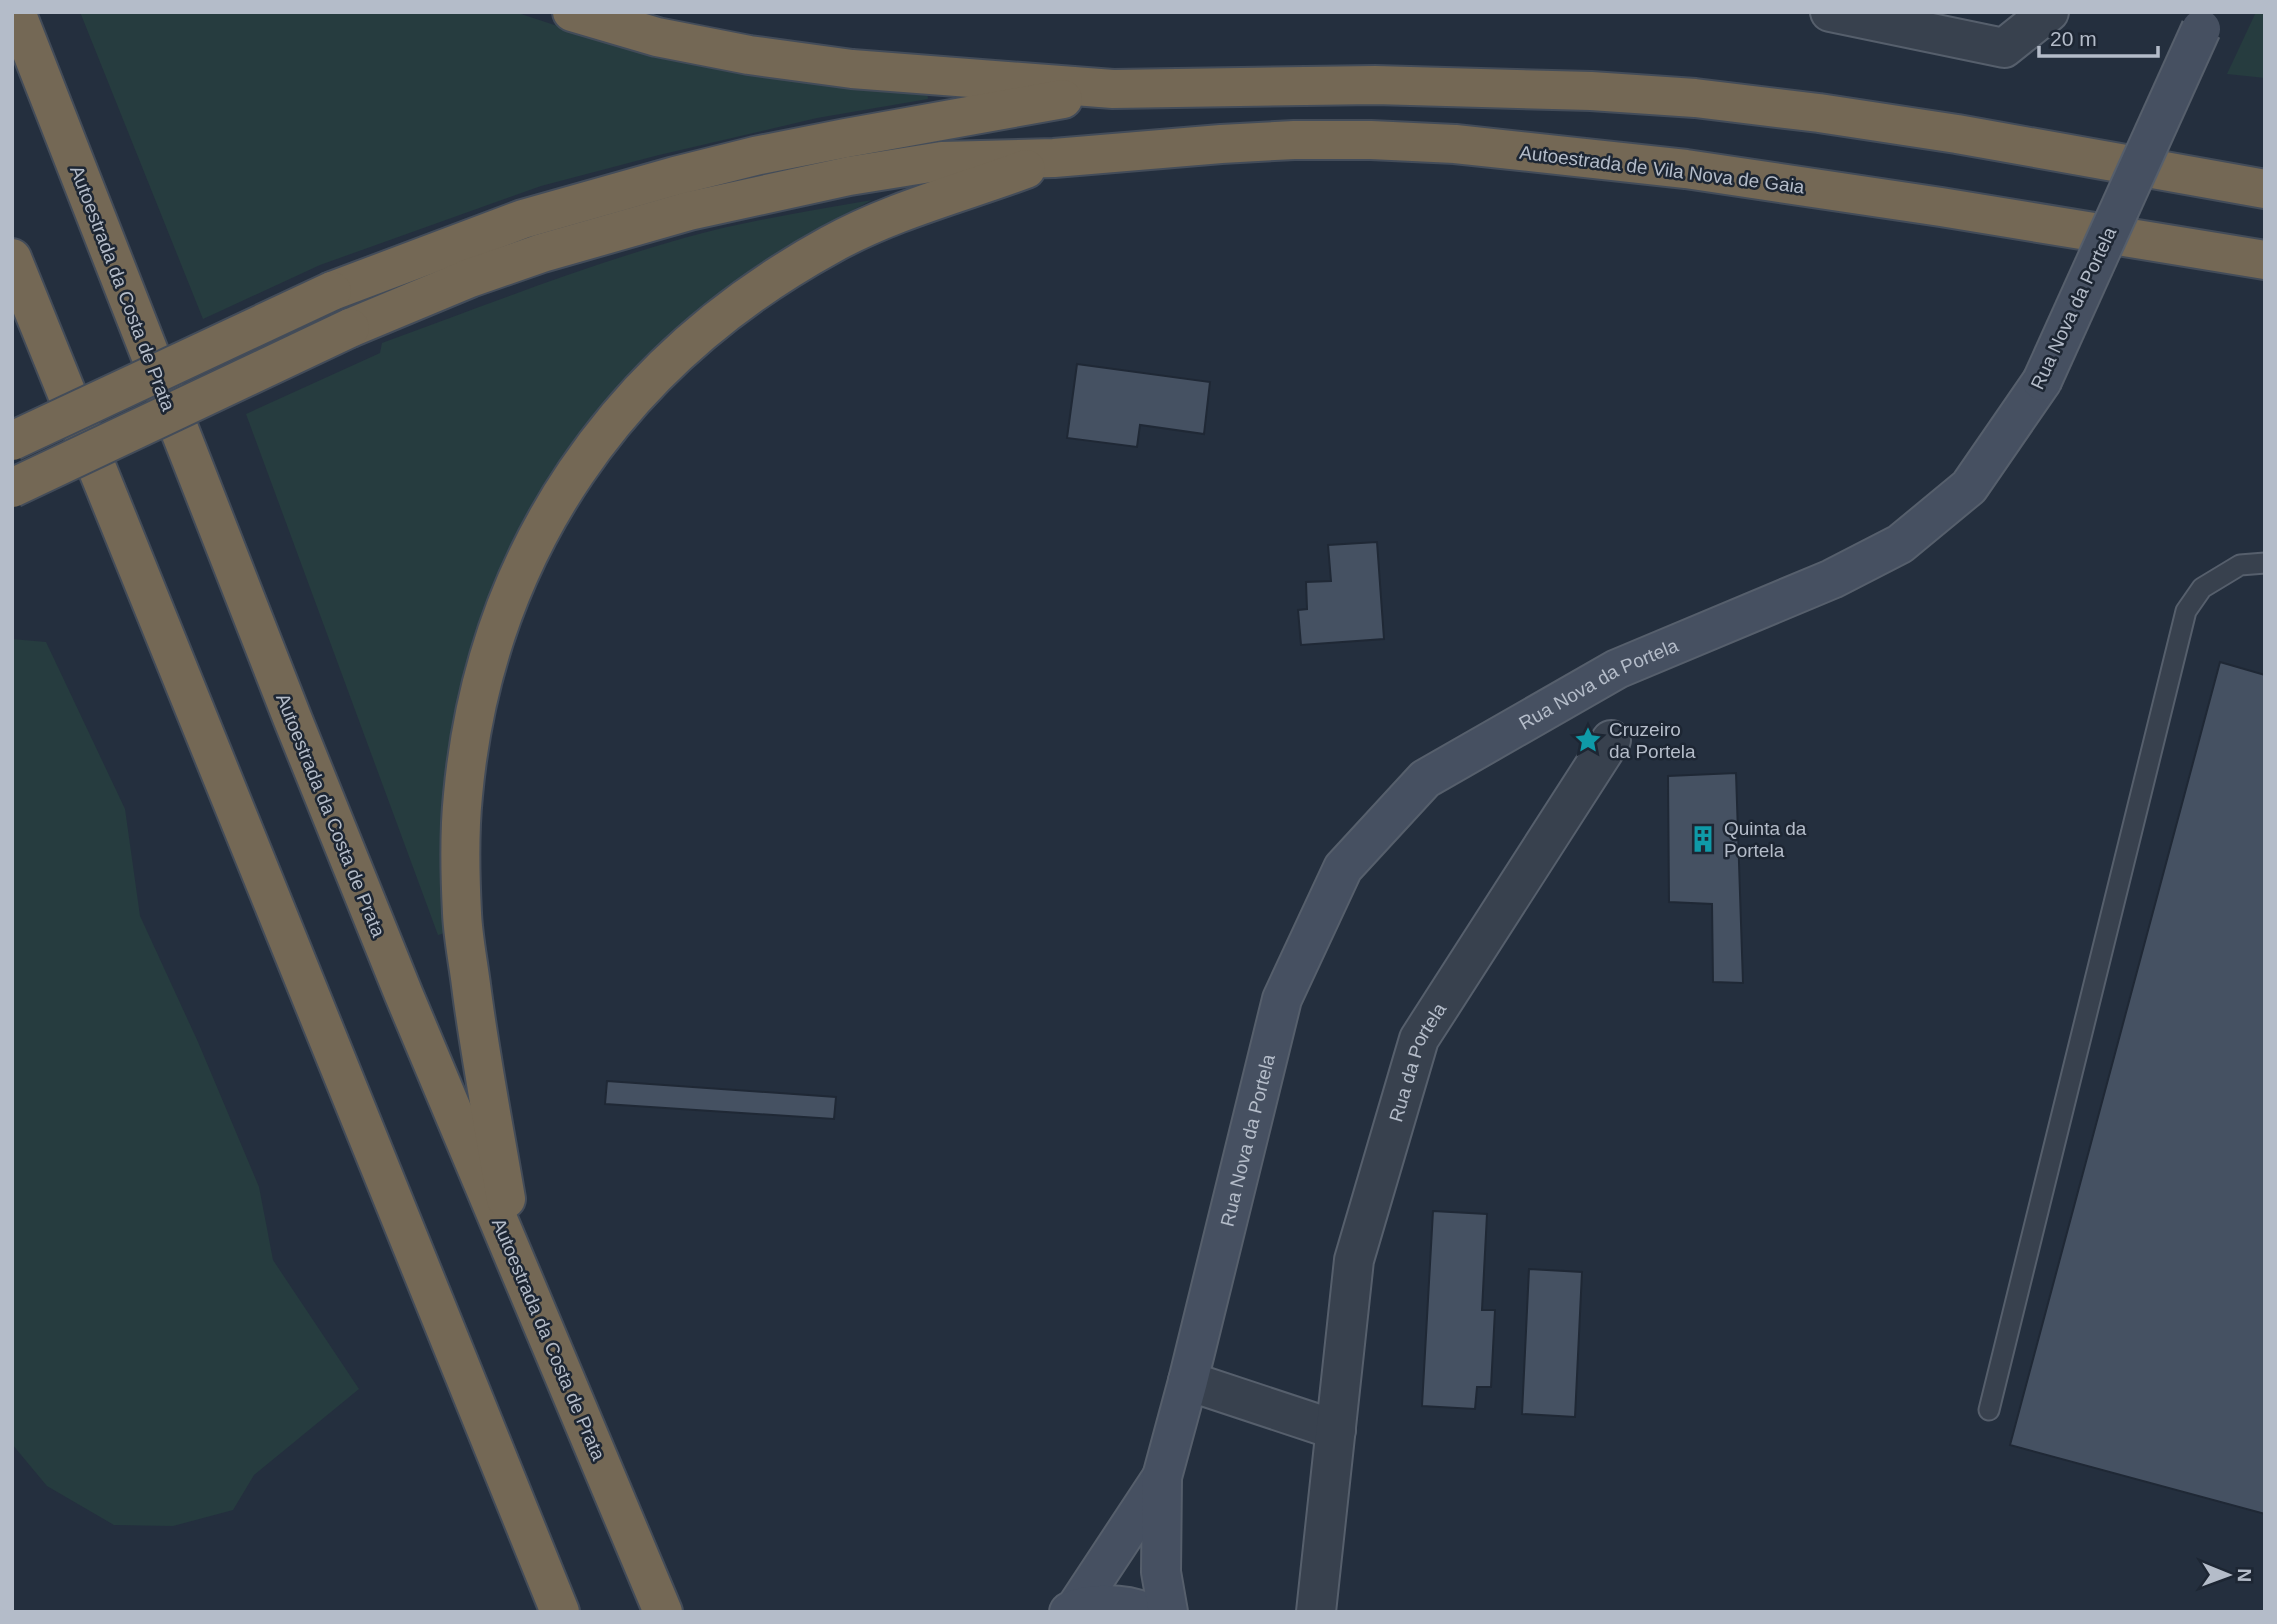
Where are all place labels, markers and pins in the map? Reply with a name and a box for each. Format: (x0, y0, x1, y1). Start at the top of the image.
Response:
place label: Cruzeiro da Portela (1609, 719, 1696, 762)
place icon: Cruzeiro da Portela (1573, 725, 1603, 755)
place label: Quinta da Portela (1724, 818, 1807, 861)
building icon: Quinta da Portela (1688, 824, 1718, 854)

